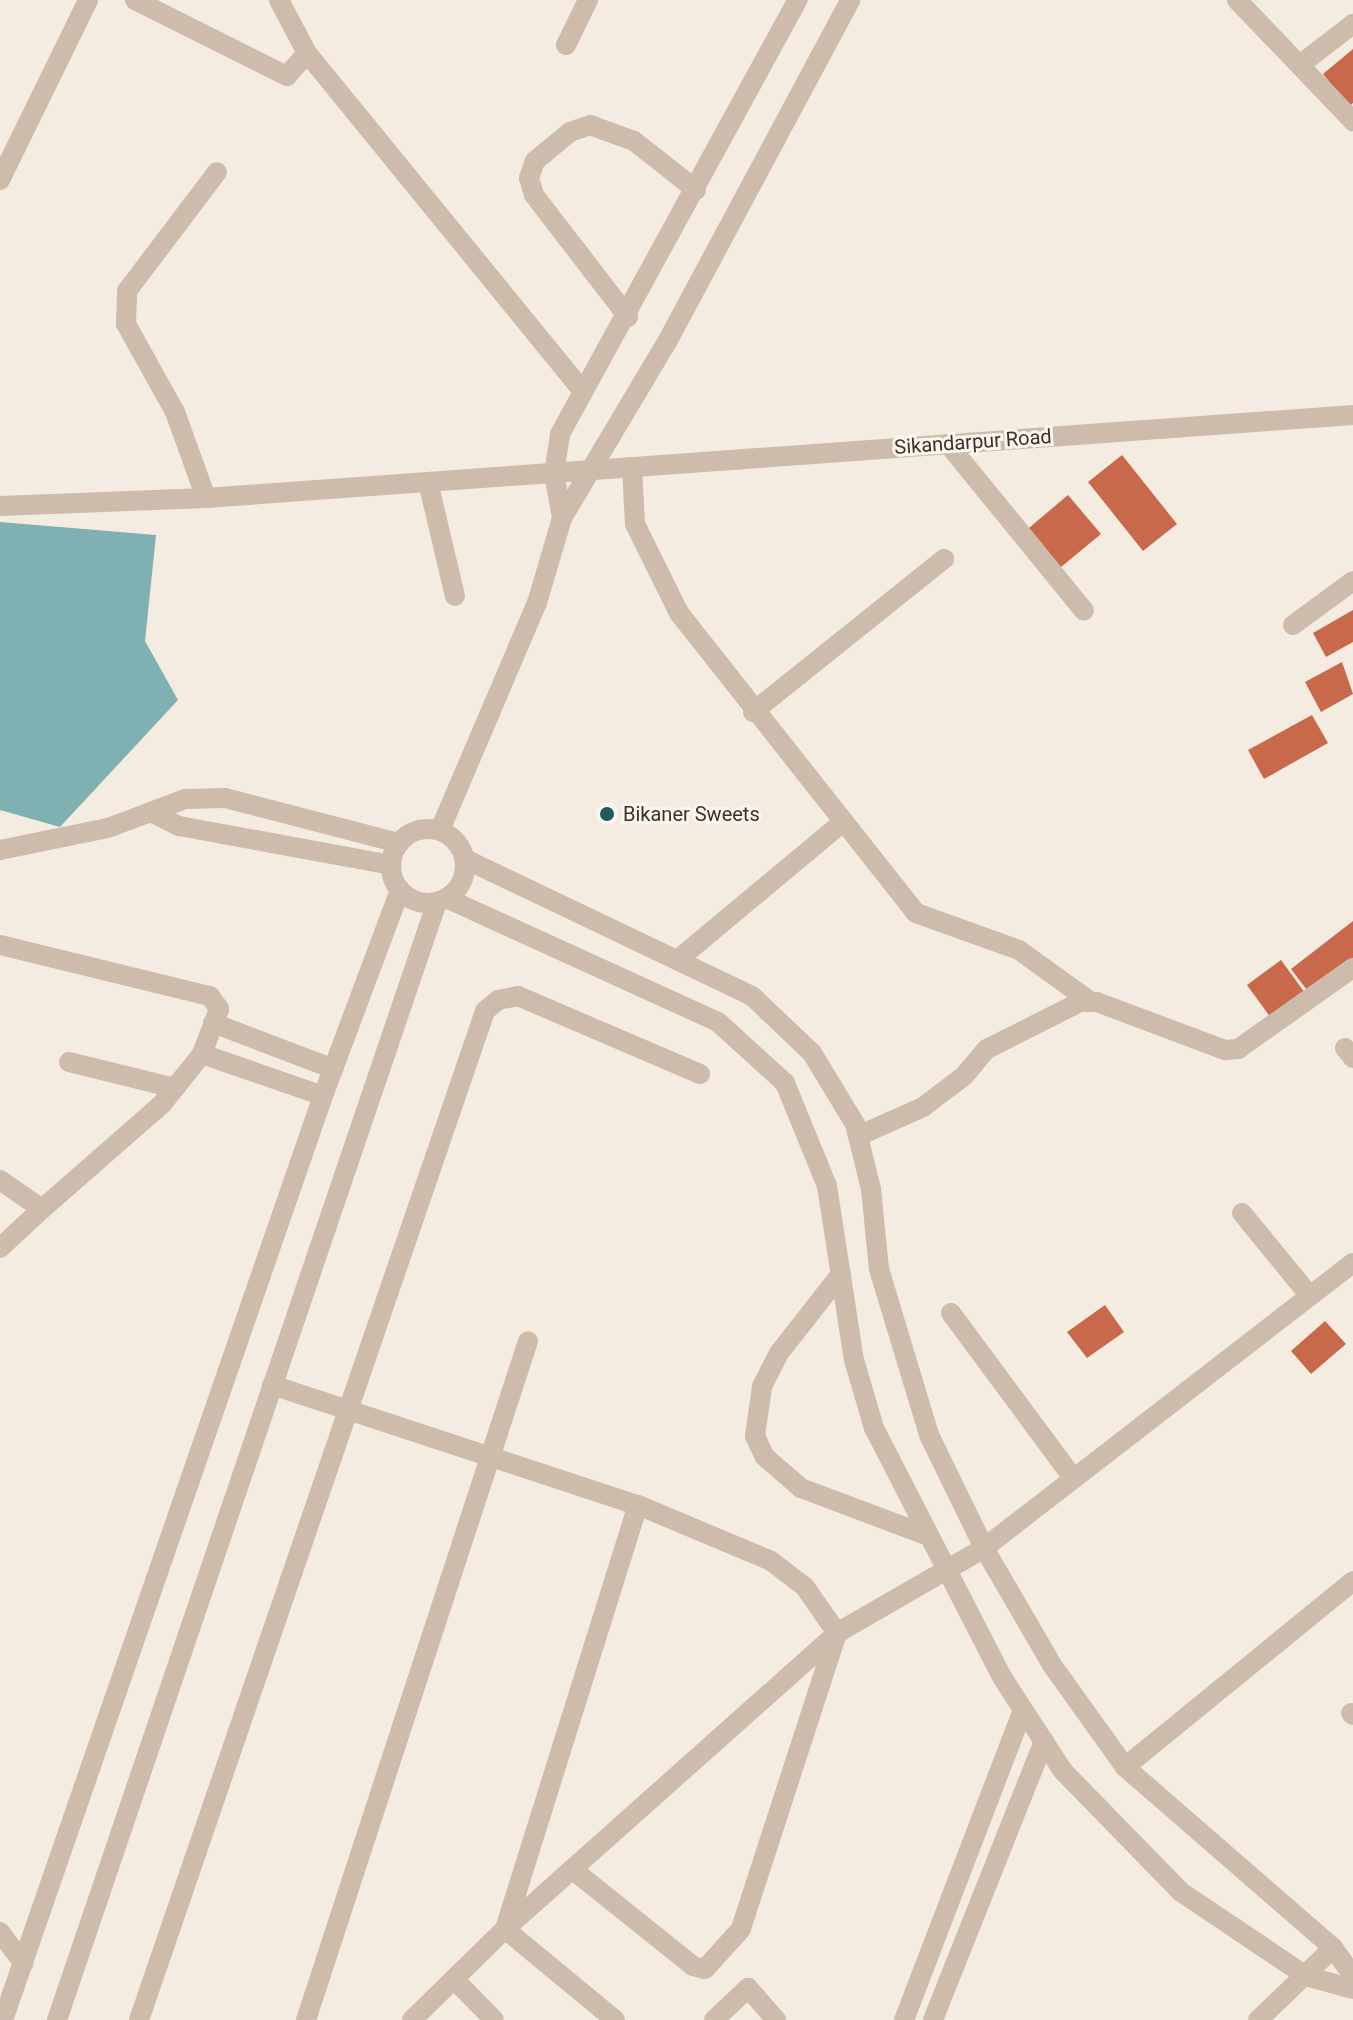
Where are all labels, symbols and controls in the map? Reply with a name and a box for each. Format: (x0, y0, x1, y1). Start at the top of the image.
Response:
street label: Sikandarpur Road (894, 425, 1052, 459)
place label: Bikaner Sweets (623, 802, 760, 826)
marker: Bikaner Sweets (598, 805, 616, 823)

